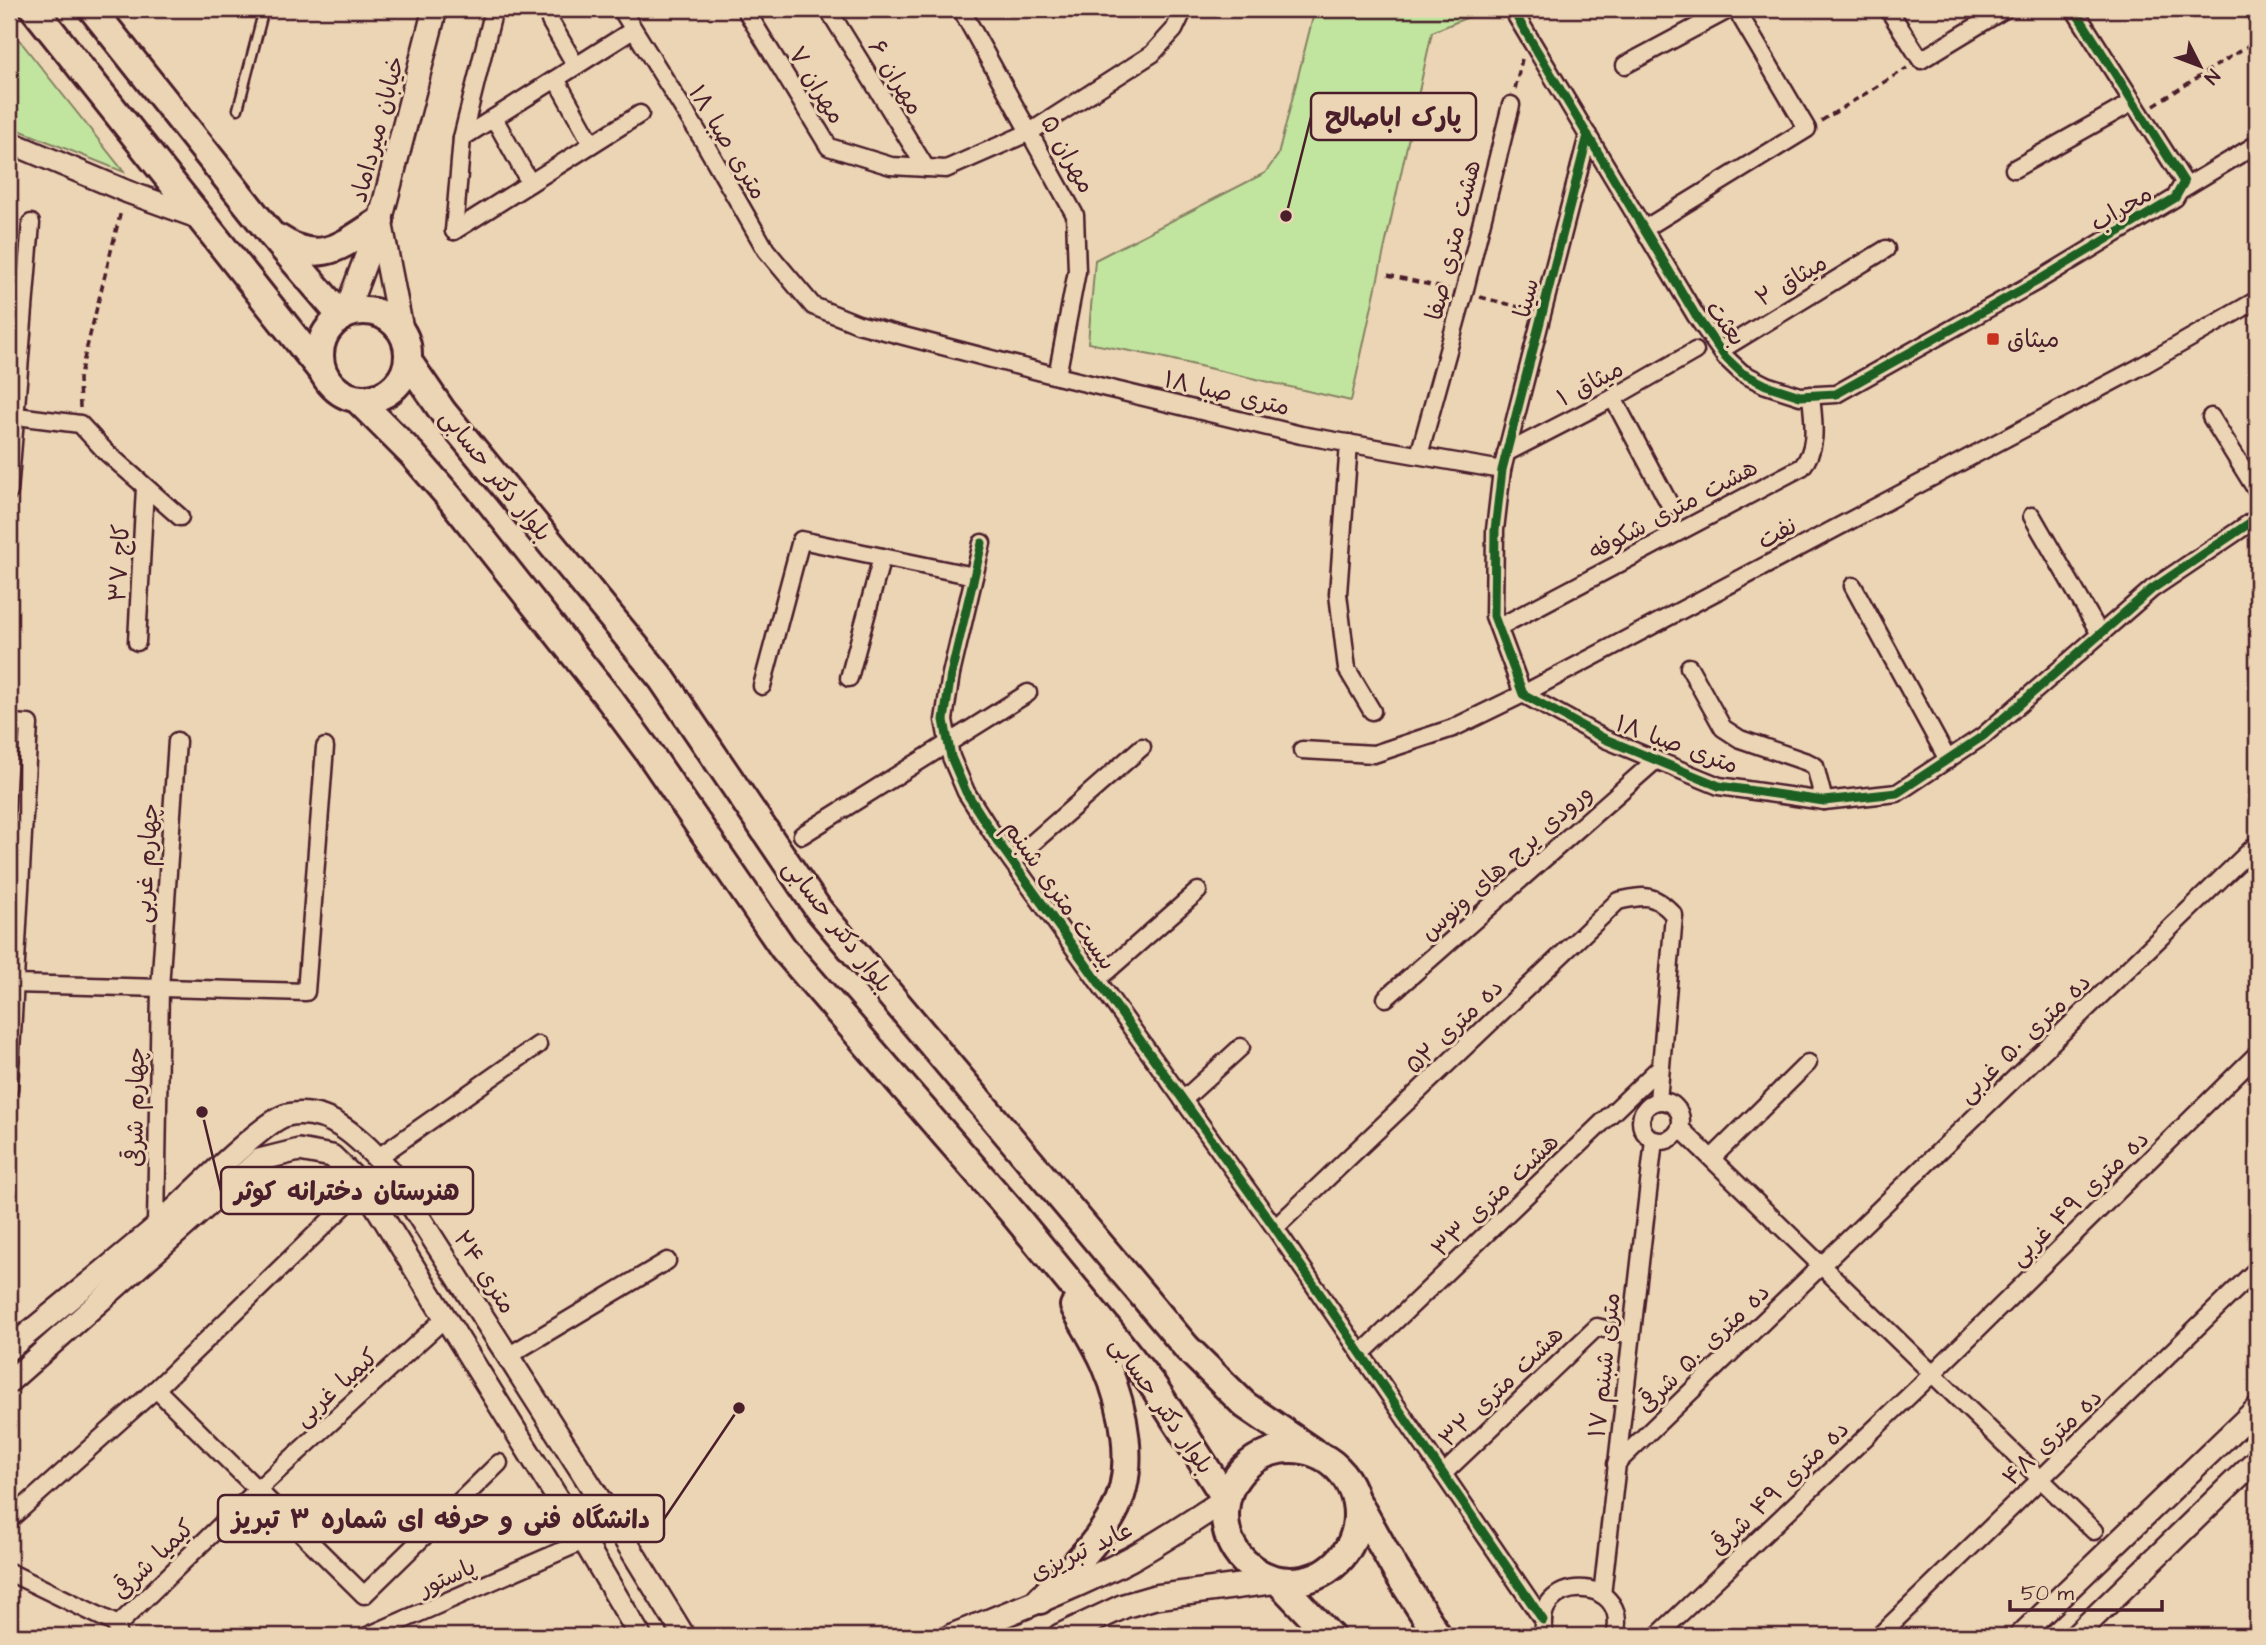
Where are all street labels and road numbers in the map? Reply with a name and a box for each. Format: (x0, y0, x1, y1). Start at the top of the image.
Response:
street label: مهران ۶ (859, 33, 931, 122)
street label: مهران ۷ (779, 40, 853, 131)
street label: خیابان میرداماد (342, 52, 414, 206)
street label: متری صبا ۱۸ (680, 79, 775, 206)
street label: مهران ۵ (1032, 109, 1103, 200)
street label: هشت متری صفا (1418, 157, 1490, 324)
street label: محراب (2084, 177, 2159, 241)
street label: میثاق ۲ (1749, 246, 1834, 316)
street label: سینا (1506, 275, 1548, 322)
street label: بعثت (1697, 294, 1754, 354)
street label: میثاق ۱ (1551, 352, 1630, 416)
street label: متری صبا ۱۸ (1160, 363, 1293, 425)
street label: بلوار دکتر حسابی (431, 402, 559, 549)
street label: هشت متری شکوفه (1583, 451, 1764, 569)
street label: نفت (1752, 509, 1803, 558)
street label: کاج ۳۷ (101, 523, 139, 603)
street label: متری صبا ۱۸ (1611, 707, 1743, 783)
street label: ورودی یرج های ونوس (1413, 776, 1600, 949)
street label: چهارم غربی (126, 802, 168, 924)
street label: بیست متری شبنم (995, 813, 1124, 978)
street label: بلوار دکتر حسابی (774, 852, 900, 1001)
street label: ده متری ۵۰ غربی (1950, 966, 2099, 1111)
street label: ده متری ۵۲ (1398, 971, 1511, 1082)
street label: چهارم شرقی (118, 1047, 154, 1167)
street label: ده متری ۴۹ غربی (2002, 1123, 2157, 1274)
street label: هشت متری ۳۳ (1424, 1126, 1567, 1266)
street label: ۲۴ متری (445, 1224, 524, 1321)
street label: ده متری ۵۰ شرقی (1629, 1276, 1778, 1421)
street label: ۱۷ متری شبنم (1580, 1291, 1630, 1439)
street label: هشت متری ۳۲ (1431, 1318, 1572, 1455)
street label: بلوار دکتر حسابی (1101, 1330, 1221, 1481)
street label: کیمیا غربی (287, 1341, 386, 1435)
street label: ده متری ۴۸ (1995, 1381, 2110, 1494)
street label: ده متری ۴۹ شرقی (1702, 1413, 1857, 1564)
street label: کیمیا شرقی (105, 1512, 203, 1608)
street label: عابد تبریزی (1025, 1513, 1138, 1590)
street label: پاستور (412, 1550, 481, 1606)

